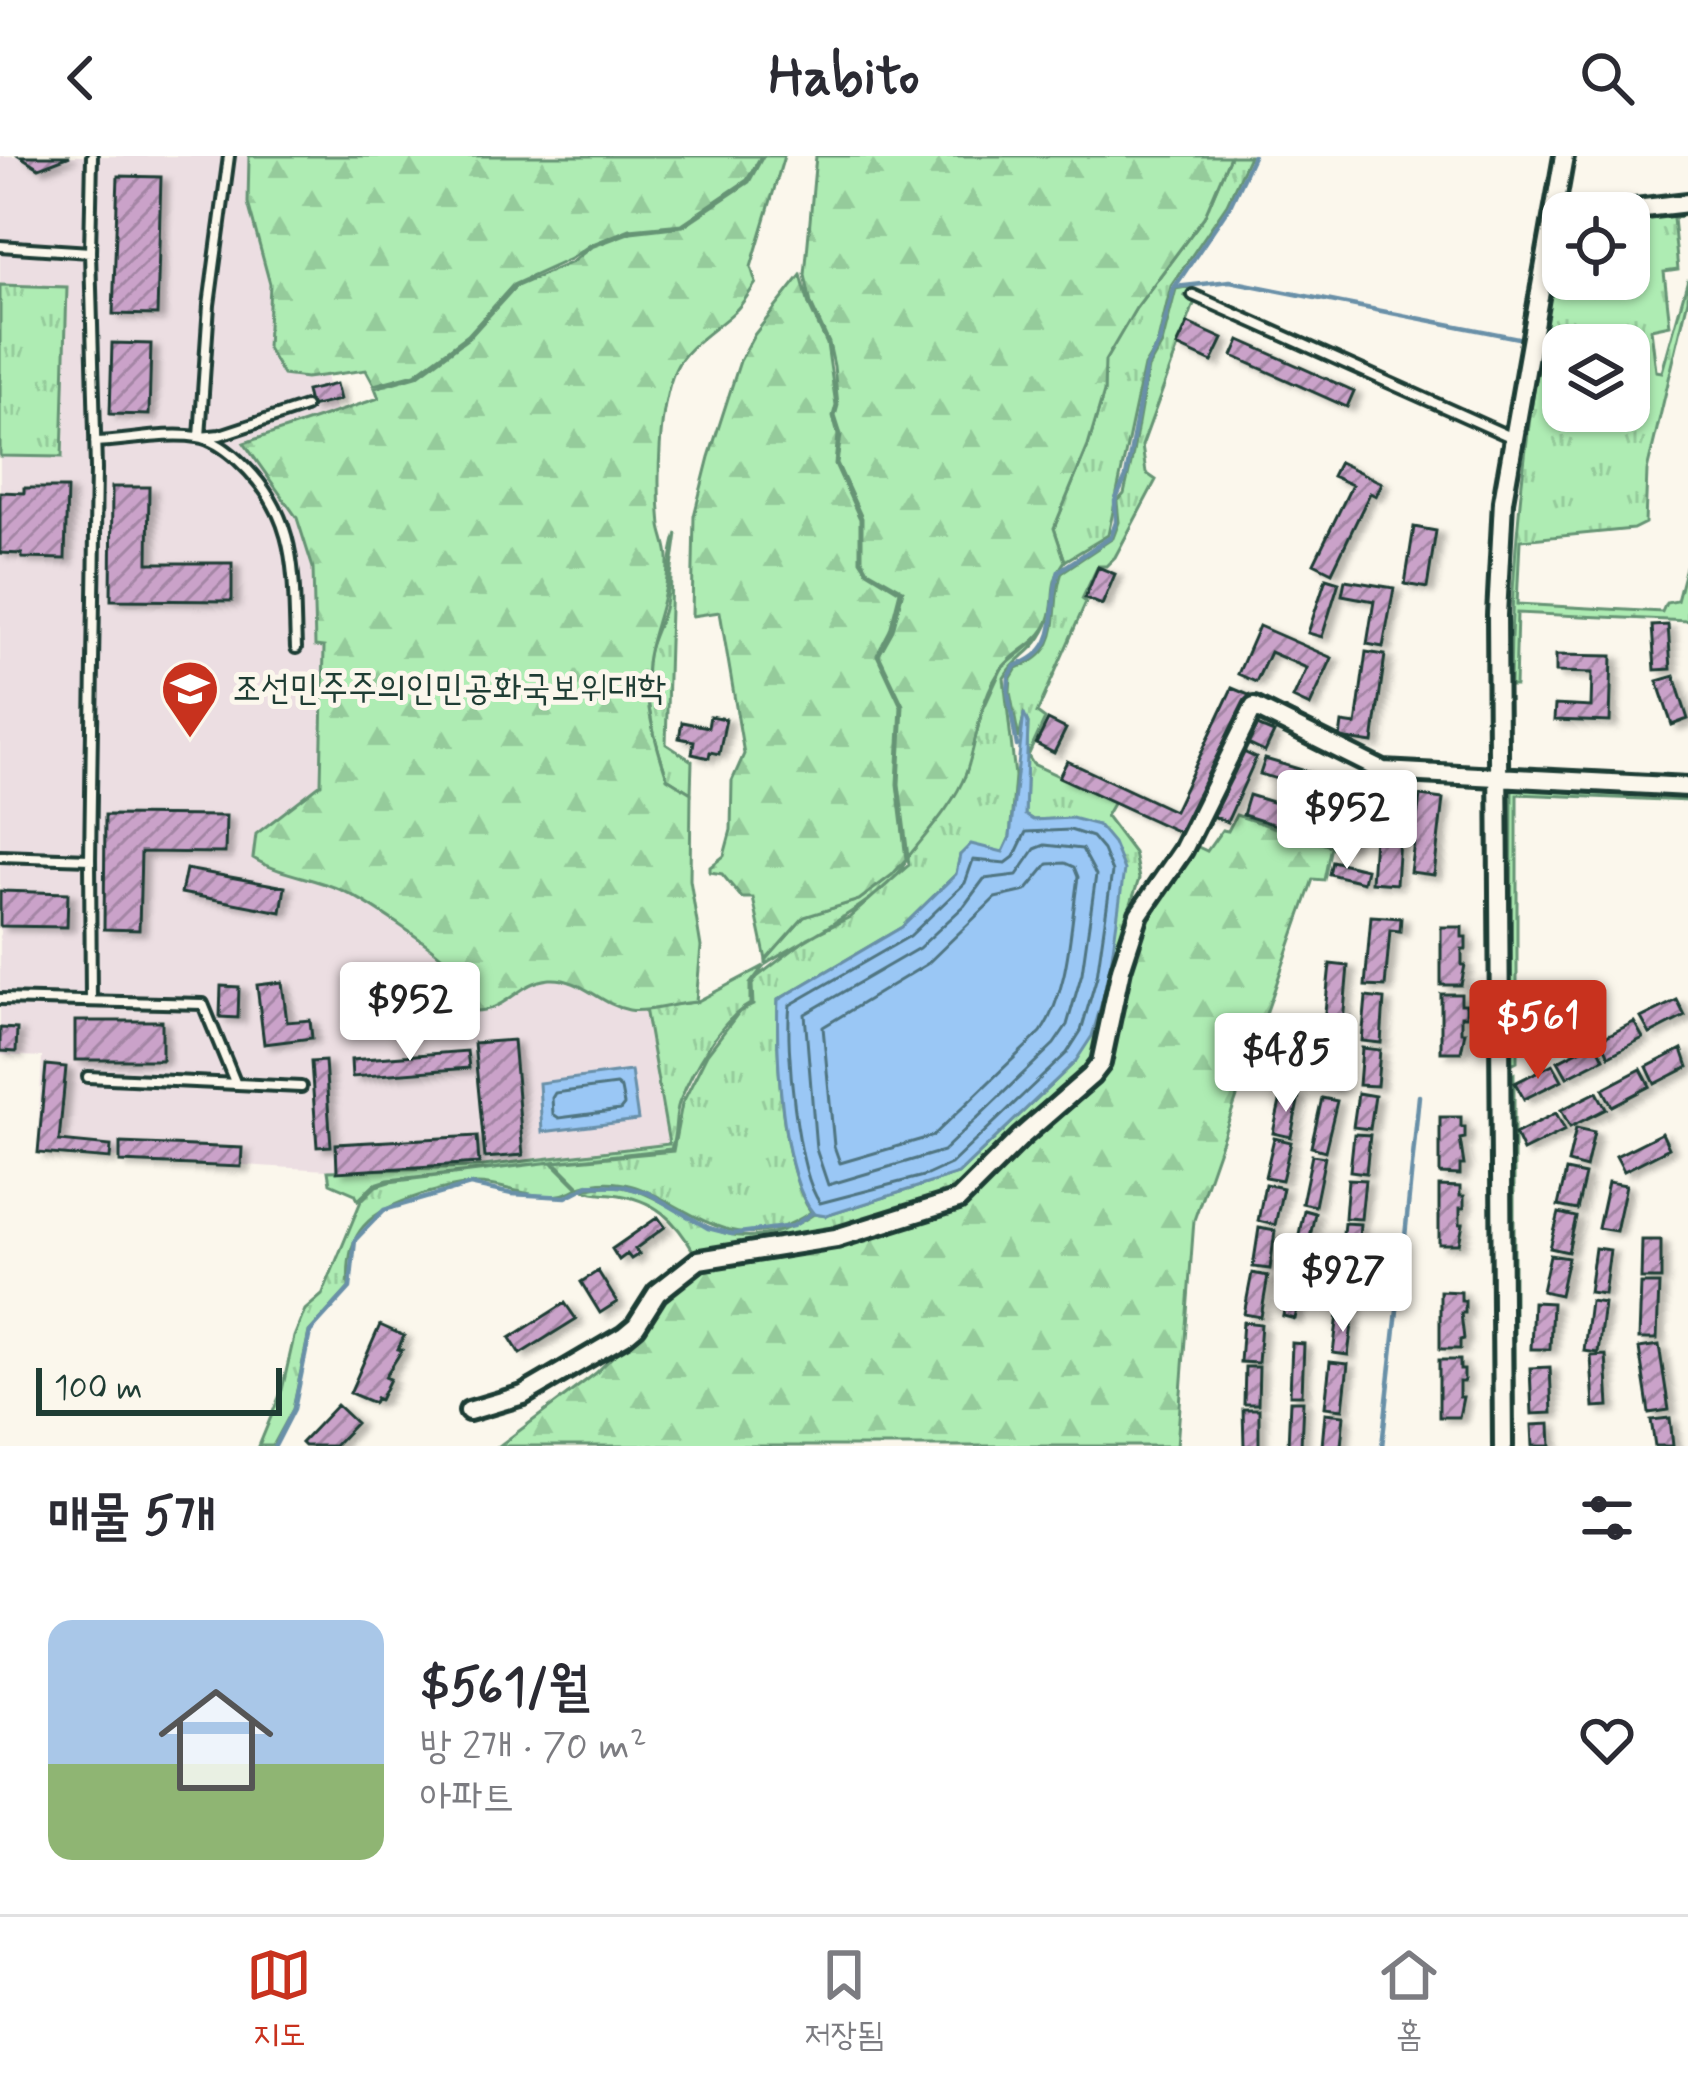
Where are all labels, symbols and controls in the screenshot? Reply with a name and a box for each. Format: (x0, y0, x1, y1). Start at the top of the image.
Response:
text: Habito (768, 43, 920, 114)
icon: back (48, 45, 114, 111)
icon: search (1574, 45, 1640, 111)
map controls (1542, 192, 1650, 432)
button: locate (1542, 192, 1650, 300)
button: layers (1542, 324, 1650, 432)
school or university icon: 조선민주주의인민공화국보위대학 (159, 658, 221, 740)
place label: 조선민주주의인민공화국보위대학 (232, 666, 667, 713)
pin: $952 (1276, 770, 1418, 872)
text: $952 (1304, 783, 1390, 834)
pin: $952 (339, 962, 481, 1064)
text: $952 (367, 975, 453, 1026)
pin: $561 (1467, 980, 1609, 1082)
text: $561 (1496, 993, 1580, 1044)
pin: $485 (1215, 1013, 1357, 1115)
text: $485 (1242, 1026, 1330, 1077)
pin: $927 (1272, 1233, 1414, 1335)
text: $927 (1301, 1246, 1385, 1297)
scale bar (36, 1362, 282, 1415)
text: 100 m (54, 1367, 143, 1411)
text: 매물 5개 (48, 1485, 216, 1551)
icon: filters (1574, 1485, 1640, 1551)
text: $561/월 (420, 1656, 589, 1722)
icon: home (144, 1668, 288, 1812)
icon: heart (1574, 1707, 1640, 1773)
text: 방 2개 · 70 m² (420, 1722, 647, 1773)
text: 아파트 (420, 1773, 514, 1824)
tab: 지도 (246, 1942, 312, 2058)
tab: 저장됨 (804, 1942, 884, 2058)
tab: 홈 (1376, 1942, 1442, 2058)

